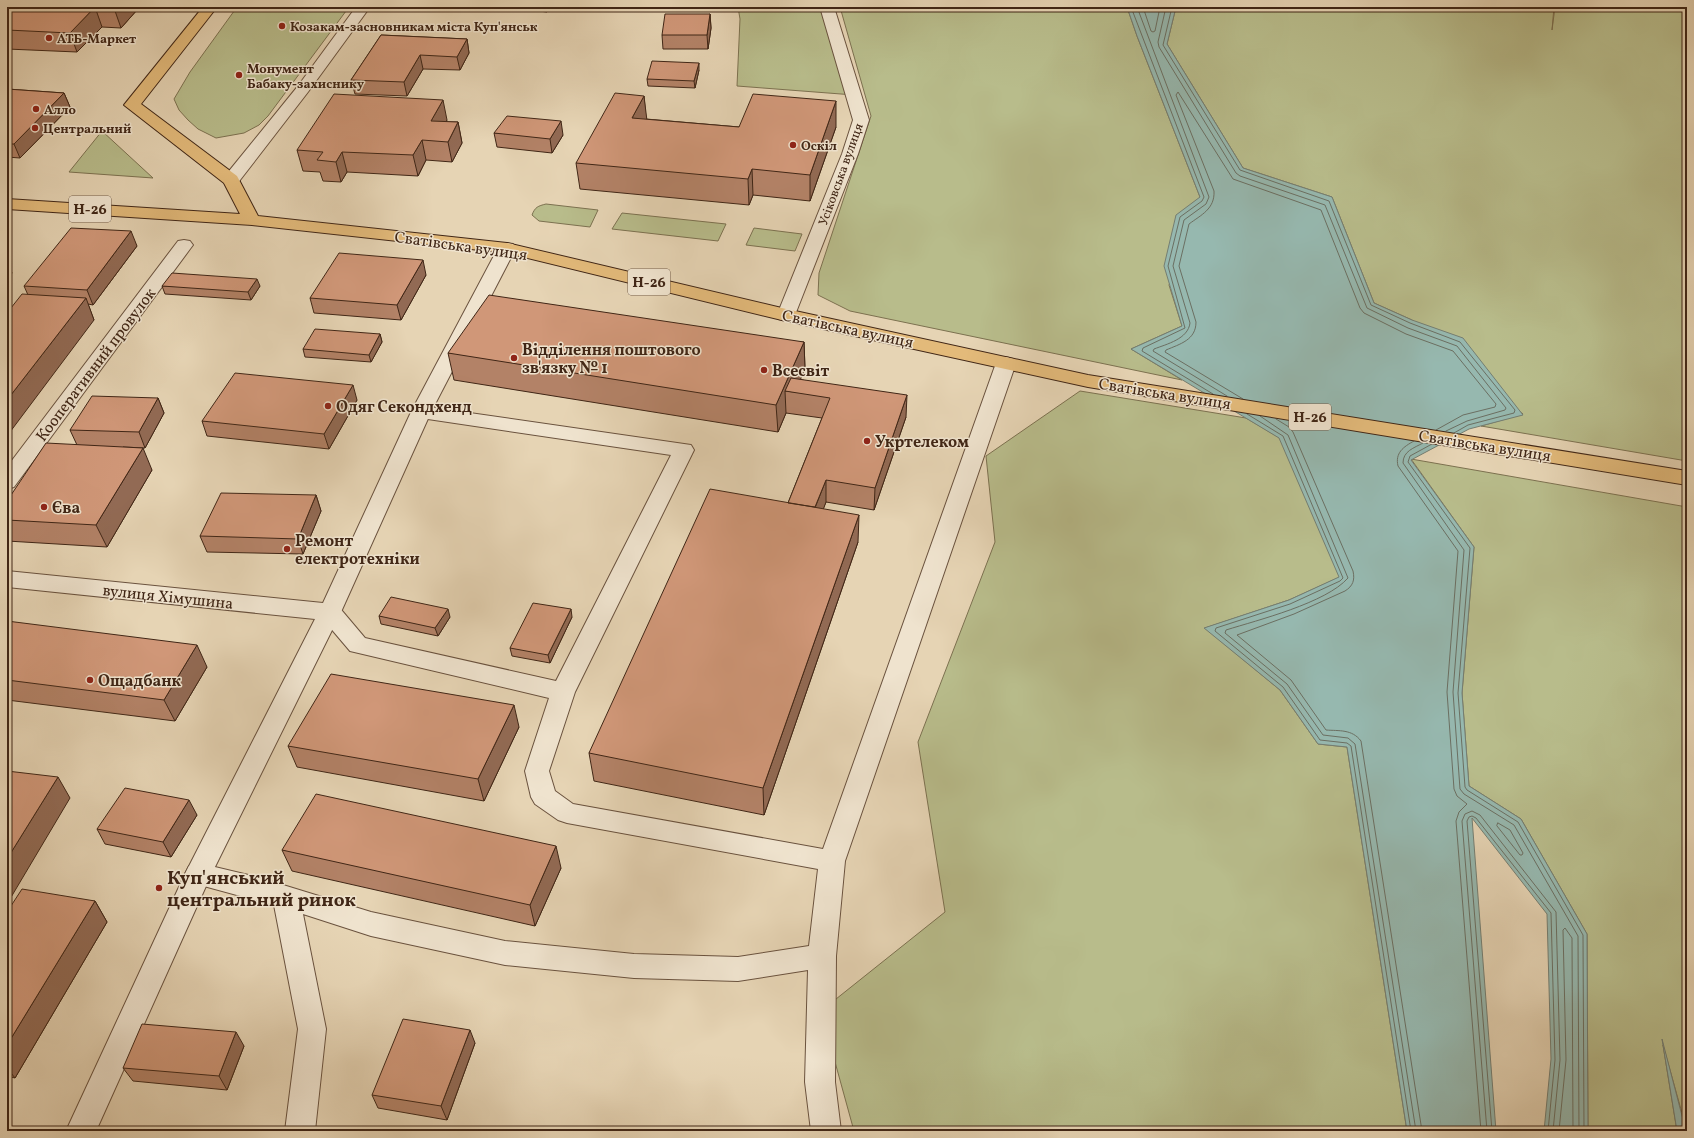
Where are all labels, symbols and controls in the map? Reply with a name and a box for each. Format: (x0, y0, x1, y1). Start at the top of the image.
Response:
place label: Козакам-засновникам міста Куп'янськ (290, 19, 538, 37)
marker: Козакам-засновникам міста Куп'янськ (277, 21, 287, 31)
place label: АТБ-Маркет (57, 31, 137, 49)
marker: АТБ-Маркет (44, 33, 54, 43)
place label: Монумент Бабаку-захиснику (247, 61, 365, 94)
marker: Монумент Бабаку-захиснику (234, 70, 244, 80)
place label: Алло (44, 102, 76, 120)
marker: Алло (31, 104, 41, 114)
place label: Центральний (43, 121, 131, 139)
street label: Усіковська вулиця (815, 121, 869, 228)
marker: Центральний (30, 123, 40, 133)
place label: Оскіл (801, 138, 837, 156)
marker: Оскіл (788, 140, 798, 150)
road number: Н-26 (69, 196, 111, 222)
street label: Сватівська вулиця (393, 227, 528, 267)
road number: Н-26 (628, 269, 670, 295)
street label: Кооперативний провулок (31, 283, 162, 447)
street label: Сватівська вулиця (780, 305, 915, 355)
place label: Відділення поштового зв'язку № 1 (522, 340, 701, 380)
marker: Відділення поштового зв'язку № 1 (509, 353, 519, 363)
place label: Всесвіт (772, 361, 830, 383)
marker: Всесвіт (759, 365, 769, 375)
street label: Сватівська вулиця (1097, 374, 1232, 416)
place label: Одяг Секондхенд (336, 397, 472, 419)
marker: Одяг Секондхенд (323, 401, 333, 411)
road number: Н-26 (1289, 404, 1331, 430)
street label: Сватівська вулиця (1417, 426, 1552, 468)
place label: Укртелеком (875, 432, 969, 454)
marker: Укртелеком (862, 436, 872, 446)
place label: Єва (52, 498, 80, 520)
marker: Єва (39, 502, 49, 512)
place label: Ремонт електротехніки (295, 531, 420, 571)
marker: Ремонт електротехніки (282, 544, 292, 554)
street label: вулиця Хімушина (101, 580, 234, 616)
place label: Ощадбанк (98, 671, 182, 693)
marker: Ощадбанк (85, 675, 95, 685)
place label: Куп'янський центральний ринок (167, 866, 356, 914)
marker: Куп'янський центральний ринок (154, 883, 164, 893)

